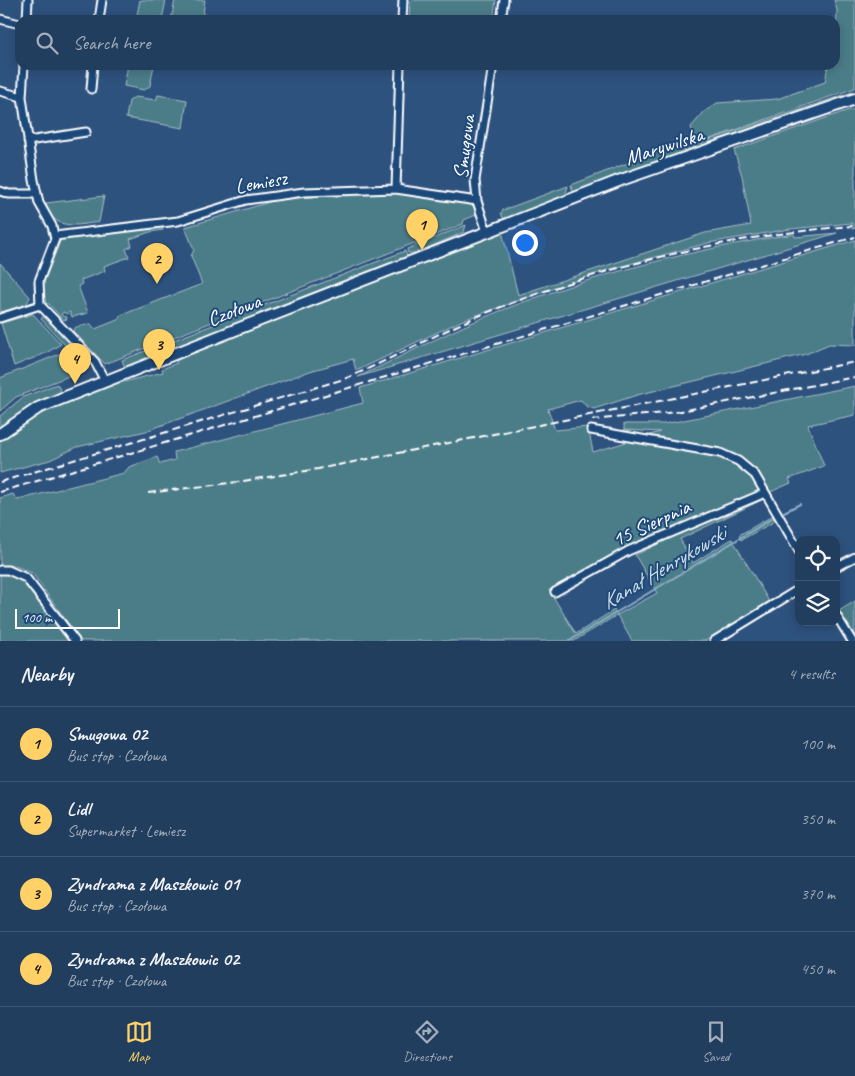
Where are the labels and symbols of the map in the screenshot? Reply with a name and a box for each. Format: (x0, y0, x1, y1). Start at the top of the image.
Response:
street label: Smugowa (447, 111, 481, 180)
street label: Marywilska (622, 120, 709, 171)
street label: Lemiesz (233, 164, 290, 199)
pin: 1 (406, 209, 438, 250)
your location (512, 230, 538, 256)
pin: 2 (141, 243, 173, 284)
street label: Czołowa (203, 287, 266, 332)
pin: 3 (143, 329, 175, 370)
pin: 4 (59, 343, 91, 384)
street label: 15 Sierpnia (608, 493, 696, 552)
water label: Kanał Henrykowski (596, 517, 736, 616)
scale bar (15, 606, 120, 629)

